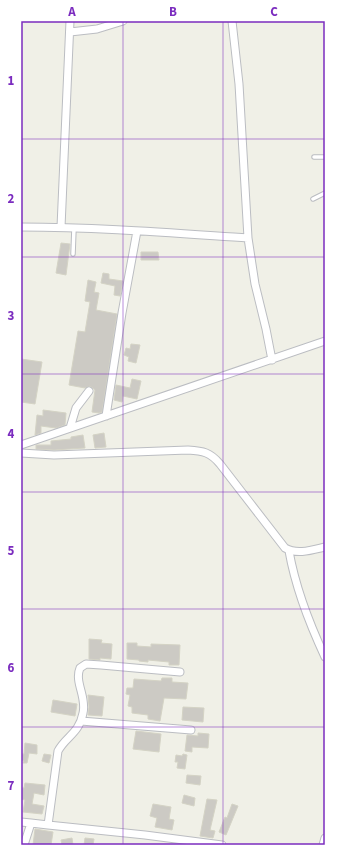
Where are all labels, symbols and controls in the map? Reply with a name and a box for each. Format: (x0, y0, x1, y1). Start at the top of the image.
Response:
text: A (67, 3, 76, 21)
text: B (169, 3, 177, 21)
text: C (270, 3, 278, 21)
text: 1 (8, 72, 15, 90)
text: 2 (8, 190, 15, 208)
text: 3 (8, 307, 15, 325)
text: 4 (8, 425, 15, 443)
text: 5 (8, 542, 15, 560)
text: 6 (8, 659, 15, 677)
text: 7 (8, 777, 15, 795)

